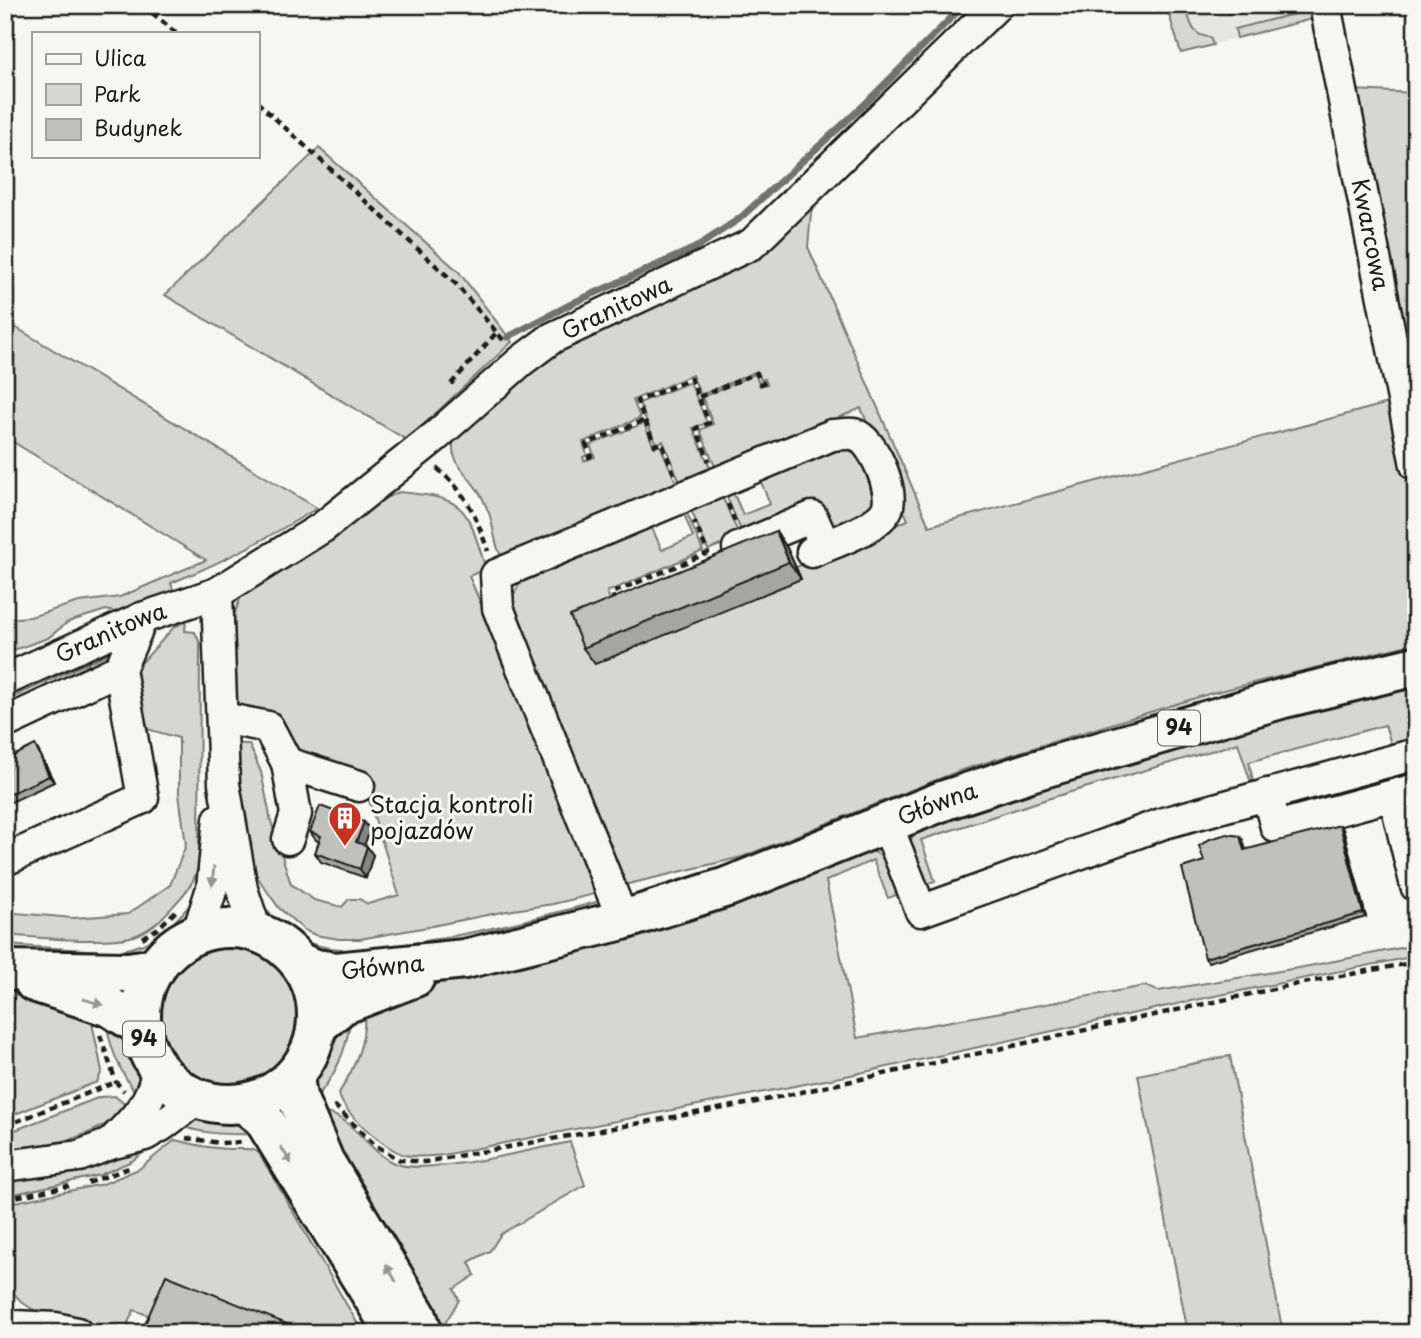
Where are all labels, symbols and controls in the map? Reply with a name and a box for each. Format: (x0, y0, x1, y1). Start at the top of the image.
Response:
legend (32, 32, 259, 158)
text: Ulica (94, 41, 147, 73)
text: Park (94, 77, 141, 109)
text: Budynek (94, 111, 183, 143)
street label: Kwarcowa (1344, 175, 1400, 294)
street label: Granitowa (555, 265, 677, 347)
street label: Granitowa (49, 592, 171, 671)
road number: 94 (1158, 710, 1200, 746)
street label: Główna (891, 771, 982, 833)
place label: Stacja kontroli pojazdów (370, 786, 533, 847)
building icon: Stacja kontroli pojazdów (326, 799, 364, 848)
one-way arrow (207, 866, 218, 888)
street label: Główna (339, 944, 426, 987)
one-way arrow (83, 997, 104, 1007)
road number: 94 (123, 1021, 165, 1056)
one-way arrow (280, 1146, 293, 1165)
one-way arrow (385, 1263, 397, 1282)

